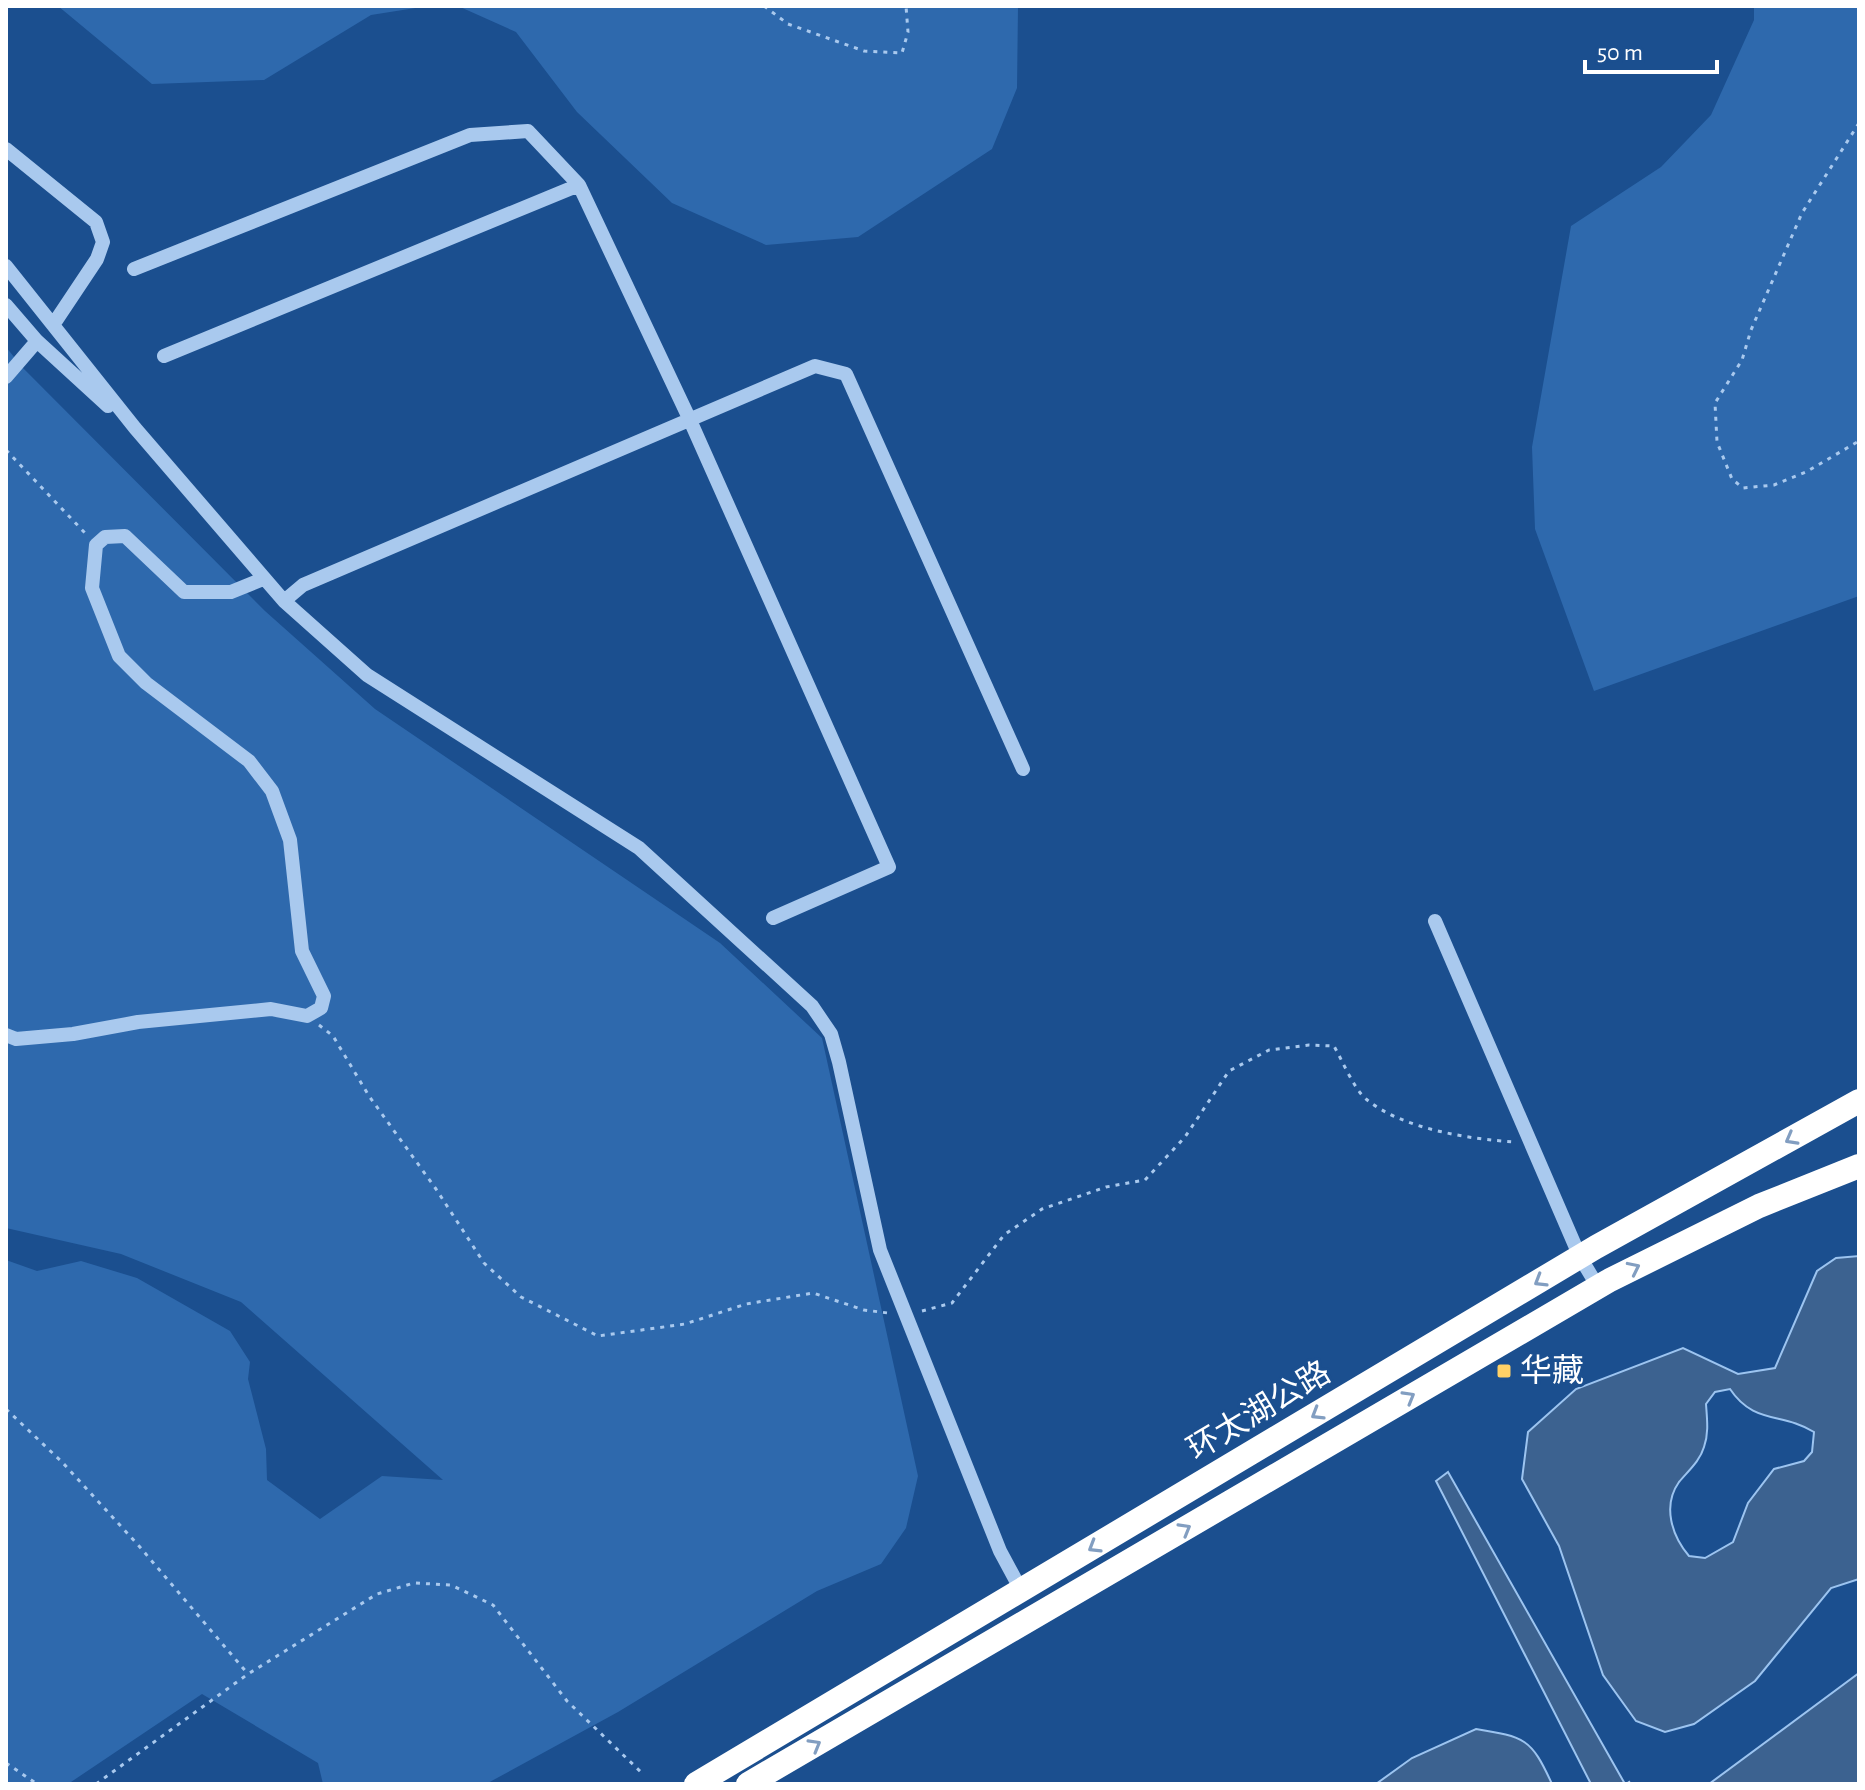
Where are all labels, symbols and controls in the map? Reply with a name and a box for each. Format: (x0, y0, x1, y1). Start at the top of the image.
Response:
scale bar (1585, 24, 1717, 74)
text: 50 m (1597, 41, 1643, 65)
one-way arrow (1785, 1129, 1799, 1144)
one-way arrow (1626, 1262, 1641, 1277)
one-way arrow (1534, 1271, 1549, 1286)
place label: 华藏 (1520, 1353, 1584, 1387)
street label: 环太湖公路 (1181, 1354, 1336, 1466)
marker: 华藏 (1495, 1362, 1513, 1380)
one-way arrow (1400, 1391, 1415, 1407)
one-way arrow (1311, 1404, 1326, 1420)
one-way arrow (1176, 1523, 1190, 1538)
one-way arrow (1088, 1537, 1102, 1552)
one-way arrow (806, 1739, 821, 1755)

